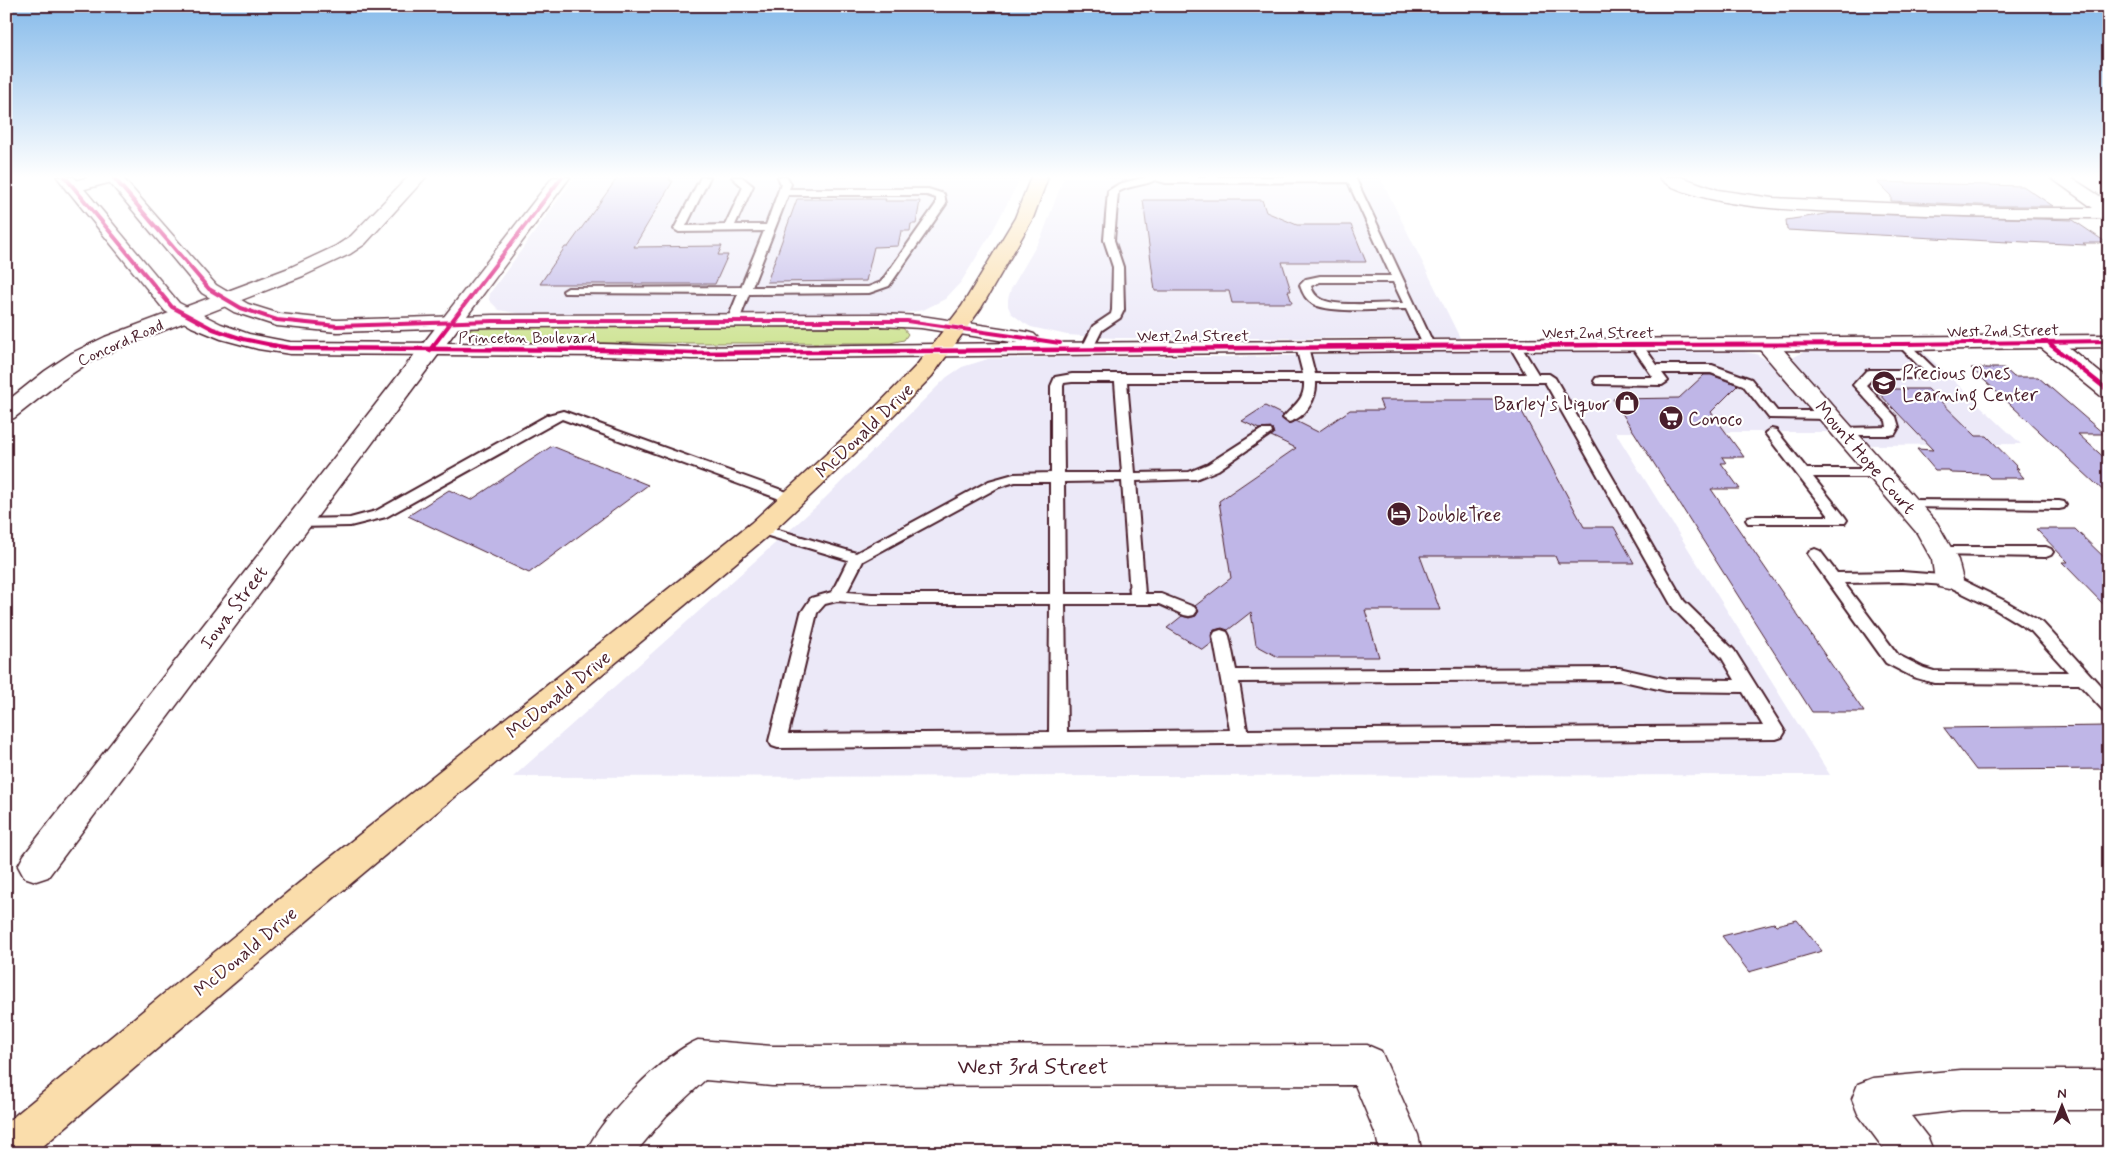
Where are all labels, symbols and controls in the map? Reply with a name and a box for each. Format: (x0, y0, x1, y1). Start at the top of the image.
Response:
street label: Concord Road (74, 315, 167, 372)
street label: West 2nd Street (1947, 320, 2060, 343)
street label: West 2nd Street (1542, 323, 1654, 344)
street label: West 2nd Street (1137, 326, 1249, 347)
street label: Princeton Boulevard (458, 328, 596, 349)
place label: Precious Ones Learning Center (1902, 361, 2038, 411)
school or university icon: Precious Ones Learning Center (1871, 370, 1897, 396)
street label: McDonald Drive (810, 378, 920, 484)
shop icon: Barley's Liquor (1614, 390, 1640, 416)
place label: Barley's Liquor (1494, 392, 1610, 418)
street label: Mount Hope Court (1809, 396, 1921, 520)
supermarket icon: Conoco (1658, 405, 1684, 431)
place label: Conoco (1688, 407, 1742, 432)
hotel icon: DoubleTree (1386, 501, 1412, 527)
place label: DoubleTree (1416, 503, 1501, 528)
street label: Iowa Street (195, 561, 274, 655)
street label: McDonald Drive (501, 645, 616, 745)
street label: McDonald Drive (189, 902, 303, 1003)
street label: West 3rd Street (958, 1054, 1108, 1082)
north arrow (2038, 1082, 2088, 1132)
text: N (2057, 1085, 2067, 1103)

